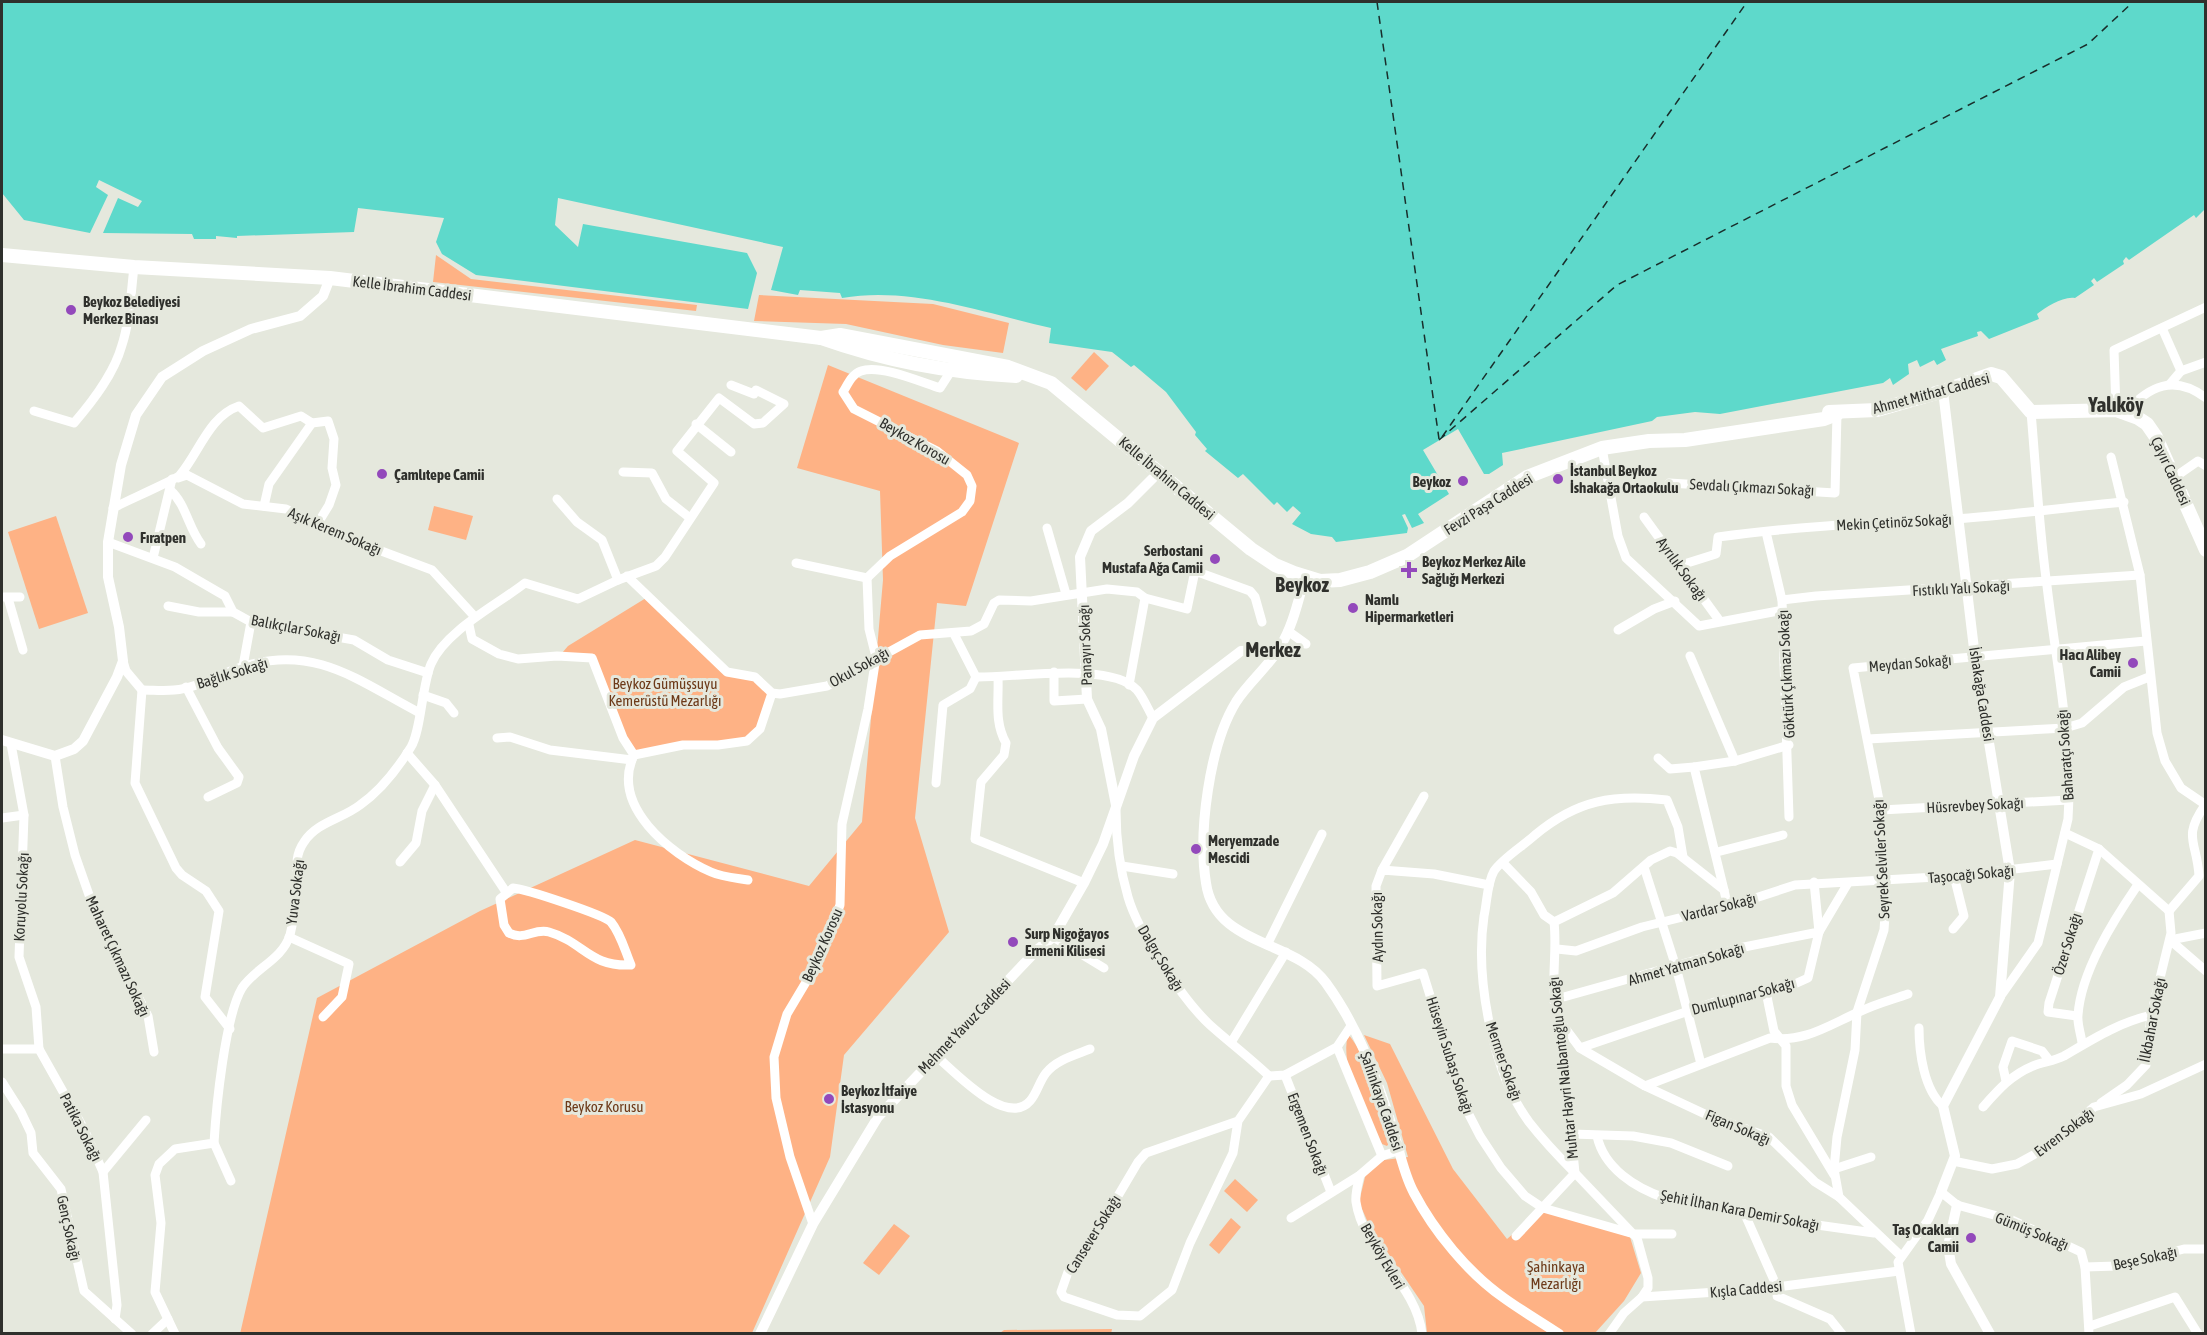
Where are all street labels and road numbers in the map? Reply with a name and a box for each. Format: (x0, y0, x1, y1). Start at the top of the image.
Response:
street label: Kelle İbrahim Caddesi (352, 272, 472, 304)
street label: Ahmet Mithat Caddesi (1871, 369, 1991, 417)
street label: Beykoz Korosu (877, 414, 953, 468)
street label: Kelle İbrahim Caddesi (1116, 433, 1218, 523)
street label: Çayır Caddesi (2148, 434, 2194, 508)
street label: Fevzi Paşa Caddesi (1441, 470, 1535, 538)
street label: Sevdalı Çıkmazı Sokağı (1689, 475, 1815, 499)
street label: Aşık Kerem Sokağı (286, 504, 384, 558)
street label: Mekin Çetinöz Sokağı (1836, 510, 1952, 534)
street label: Ayrılık Sokağı (1653, 534, 1711, 604)
street label: Fıstıklı Yalı Sokağı (1912, 577, 2010, 599)
street label: Panayır Sokağı (1075, 604, 1095, 686)
street label: Göktürk Çıkmazı Sokağı (1774, 609, 1798, 739)
street label: Balıkçılar Sokağı (250, 611, 342, 645)
street label: Okul Sokağı (826, 644, 892, 690)
street label: İshakağa Caddesi (1966, 645, 1998, 743)
street label: Meydan Sokağı (1868, 651, 1952, 675)
street label: Bağlık Sokağı (194, 654, 270, 692)
street label: Baharatçı Sokağı (2053, 709, 2077, 801)
street label: Hüsrevbey Sokağı (1926, 794, 2024, 816)
street label: Seyrek Selviler Sokağı (1869, 799, 1893, 919)
street label: Koruyolu Sokağı (10, 852, 32, 942)
street label: Yuva Sokağı (283, 858, 307, 926)
street label: Taşocağı Sokağı (1927, 862, 2015, 886)
street label: Vardar Sokağı (1680, 890, 1758, 924)
street label: Aydın Sokağı (1368, 892, 1386, 962)
street label: Maharet Çıkmazı Sokağı (83, 893, 153, 1019)
street label: Beykoz Korosu (798, 906, 846, 984)
street label: Özer Sokağı (2049, 911, 2085, 977)
street label: Dalgıç Sokağı (1135, 922, 1187, 994)
street label: Ahmet Yatman Sokağı (1626, 939, 1746, 989)
street label: Dumlupınar Sokağı (1690, 974, 1796, 1018)
street label: Mehmet Yavuz Caddesi (914, 975, 1014, 1077)
street label: Muhtar Hayri Nalbantoğlu Sokağı (1545, 976, 1581, 1160)
street label: İlkbahar Sokağı (2135, 976, 2169, 1064)
street label: Hüseyin Subaşı Sokağı (1423, 994, 1477, 1116)
street label: Mermer Sokağı (1483, 1019, 1525, 1103)
street label: Şahinkaya Caddesi (1357, 1049, 1407, 1153)
street label: Patika Sokağı (57, 1090, 105, 1164)
street label: Ergemen Sokağı (1284, 1090, 1332, 1178)
street label: Evren Sokağı (2031, 1104, 2097, 1160)
street label: Figan Sokağı (1703, 1106, 1773, 1148)
street label: Şehit İlhan Kara Demir Sokağı (1659, 1186, 1821, 1234)
street label: Cansever Sokağı (1062, 1192, 1124, 1276)
street label: Genç Sokağı (54, 1194, 84, 1262)
street label: Gümüş Sokağı (1993, 1209, 2071, 1253)
street label: Beyköy Evleri (1358, 1220, 1408, 1292)
street label: Beşe Sokağı (2111, 1243, 2179, 1273)
street label: Kışla Caddesi (1709, 1277, 1783, 1301)

